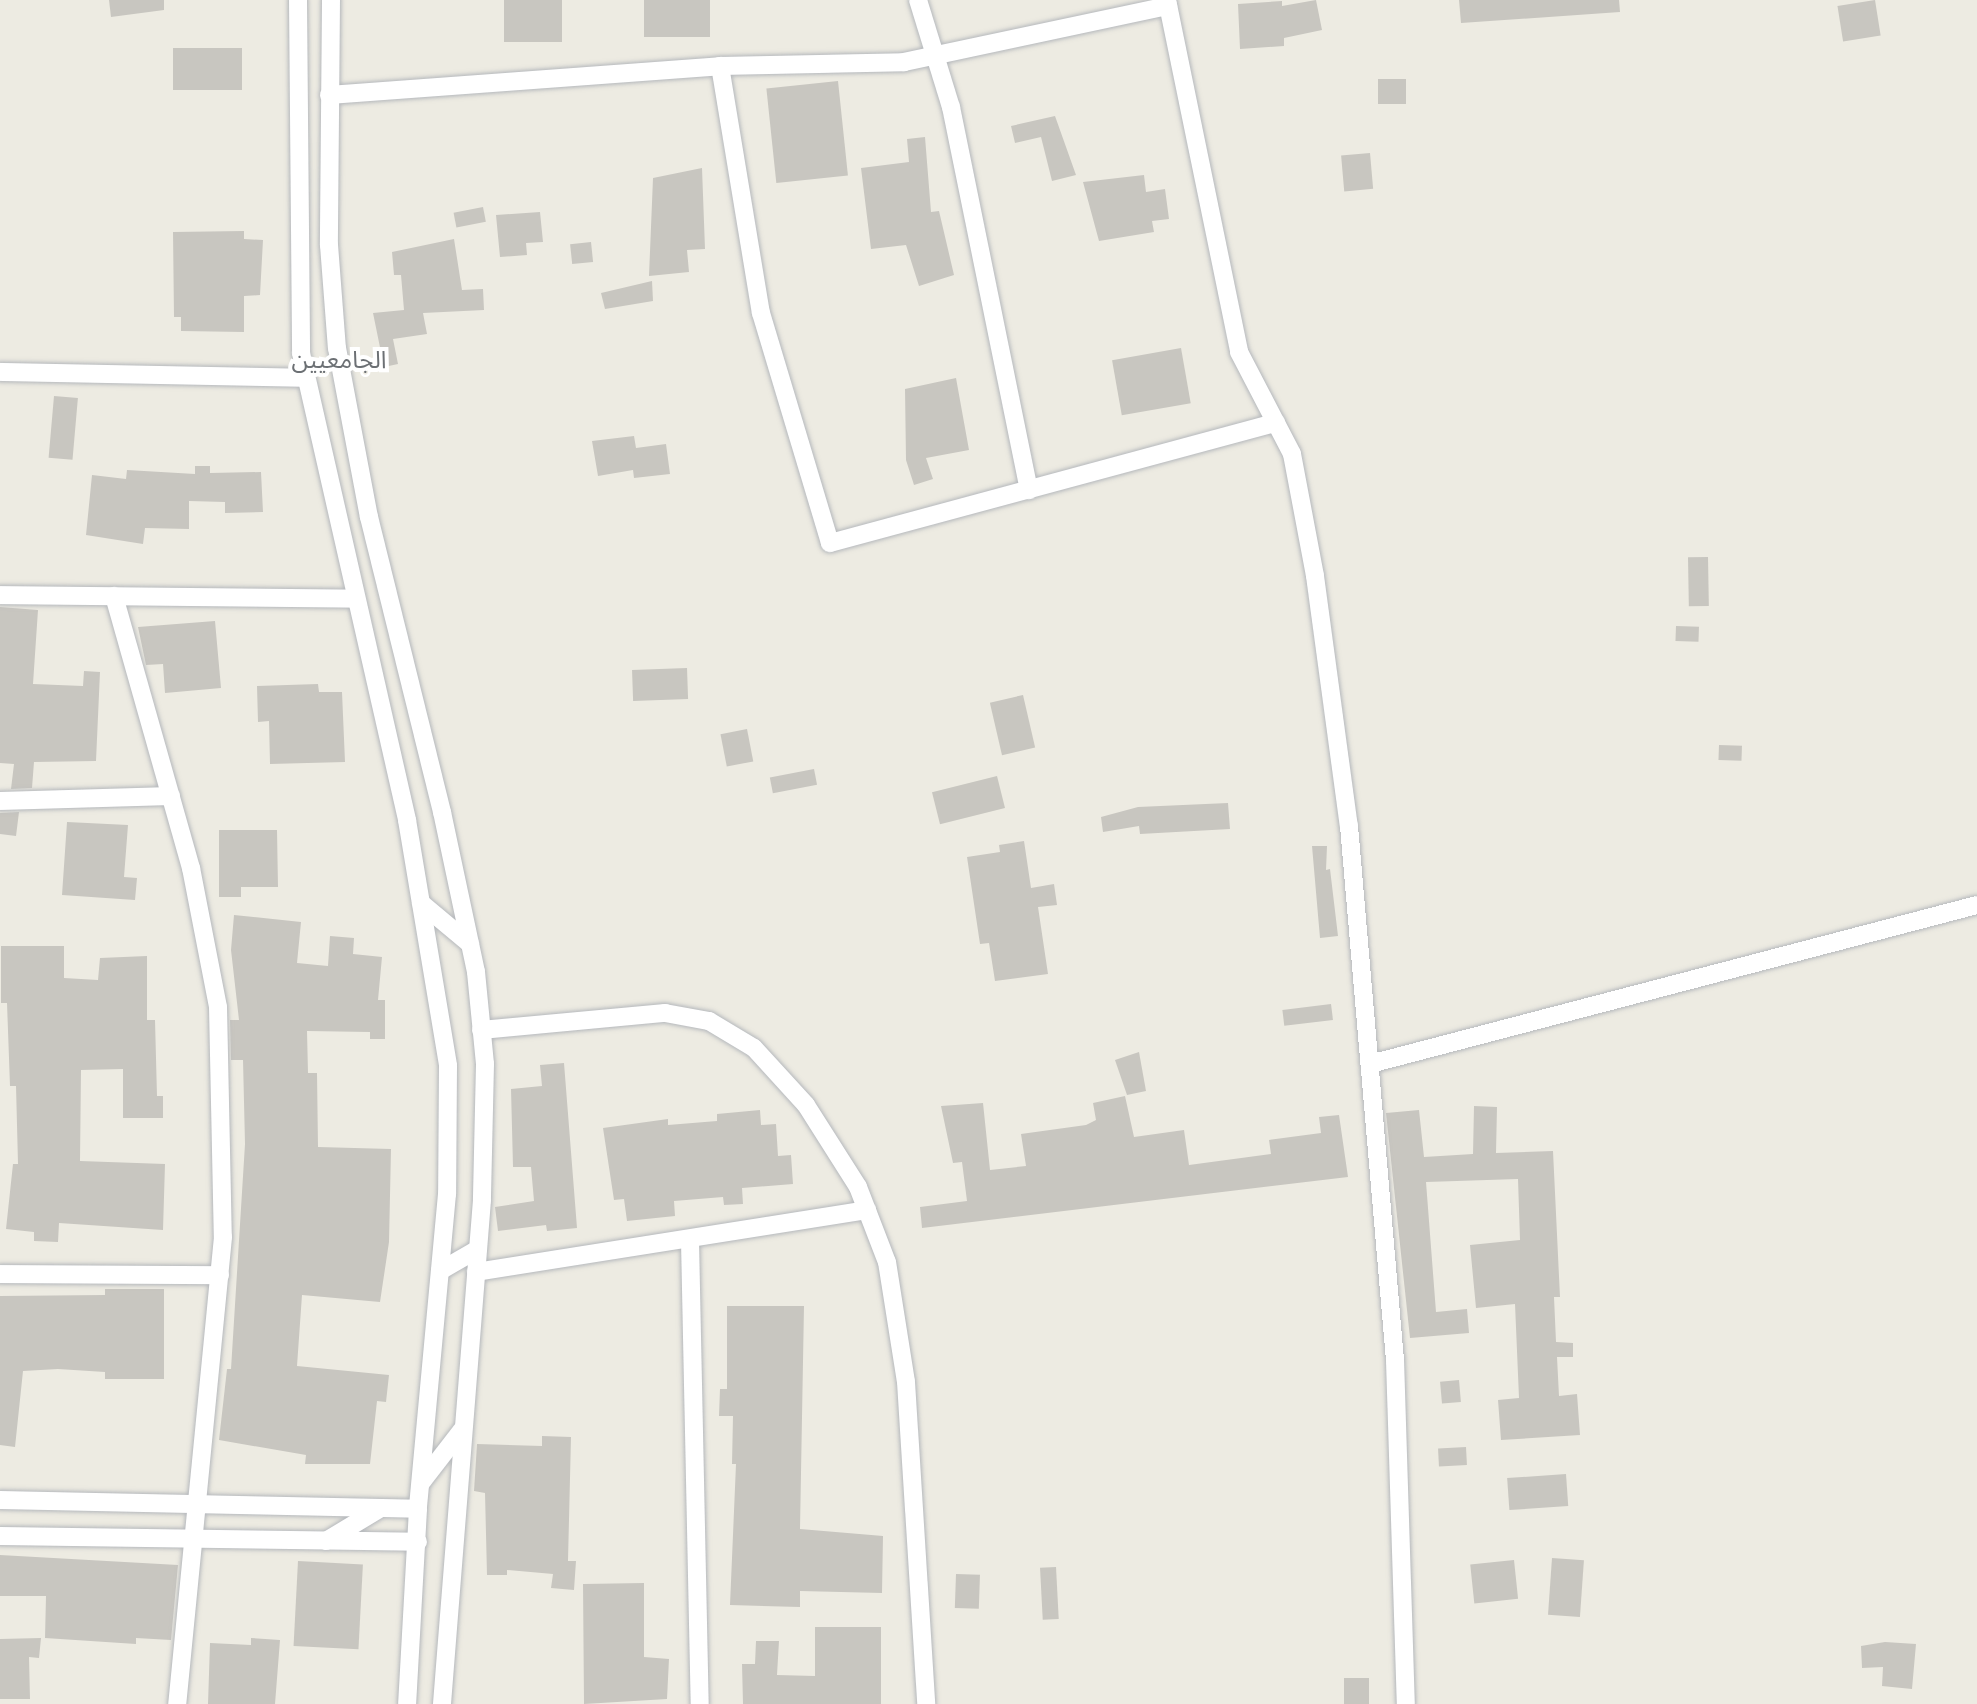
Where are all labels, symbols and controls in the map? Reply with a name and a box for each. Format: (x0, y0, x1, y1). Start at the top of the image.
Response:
district label: الجامعيين (292, 347, 386, 375)

